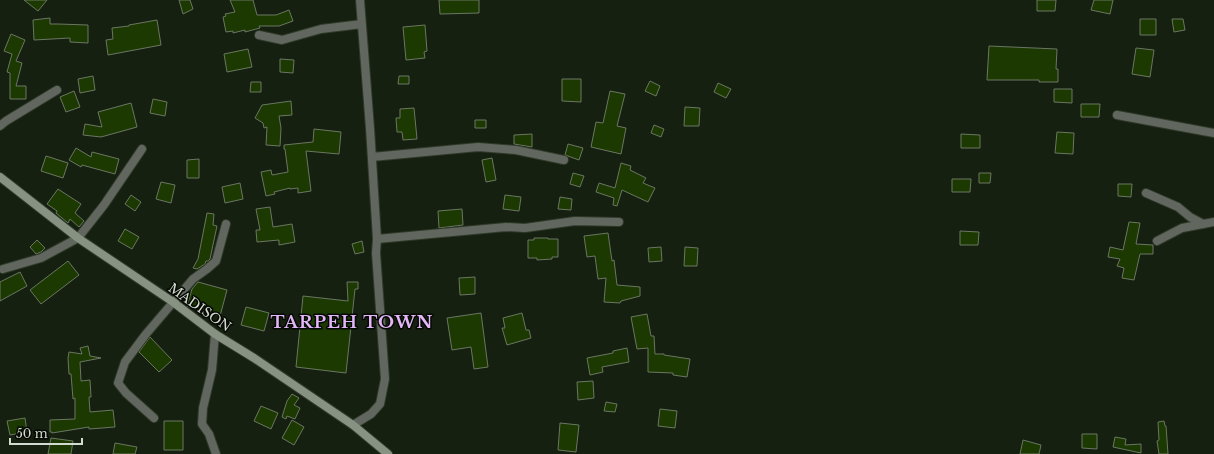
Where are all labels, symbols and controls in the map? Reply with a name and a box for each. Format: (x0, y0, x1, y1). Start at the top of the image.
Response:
street label: MADISON (165, 279, 235, 336)
district label: TARPEH TOWN (271, 312, 433, 333)
scale bar (10, 420, 82, 446)
text: 50 m (16, 426, 48, 441)

